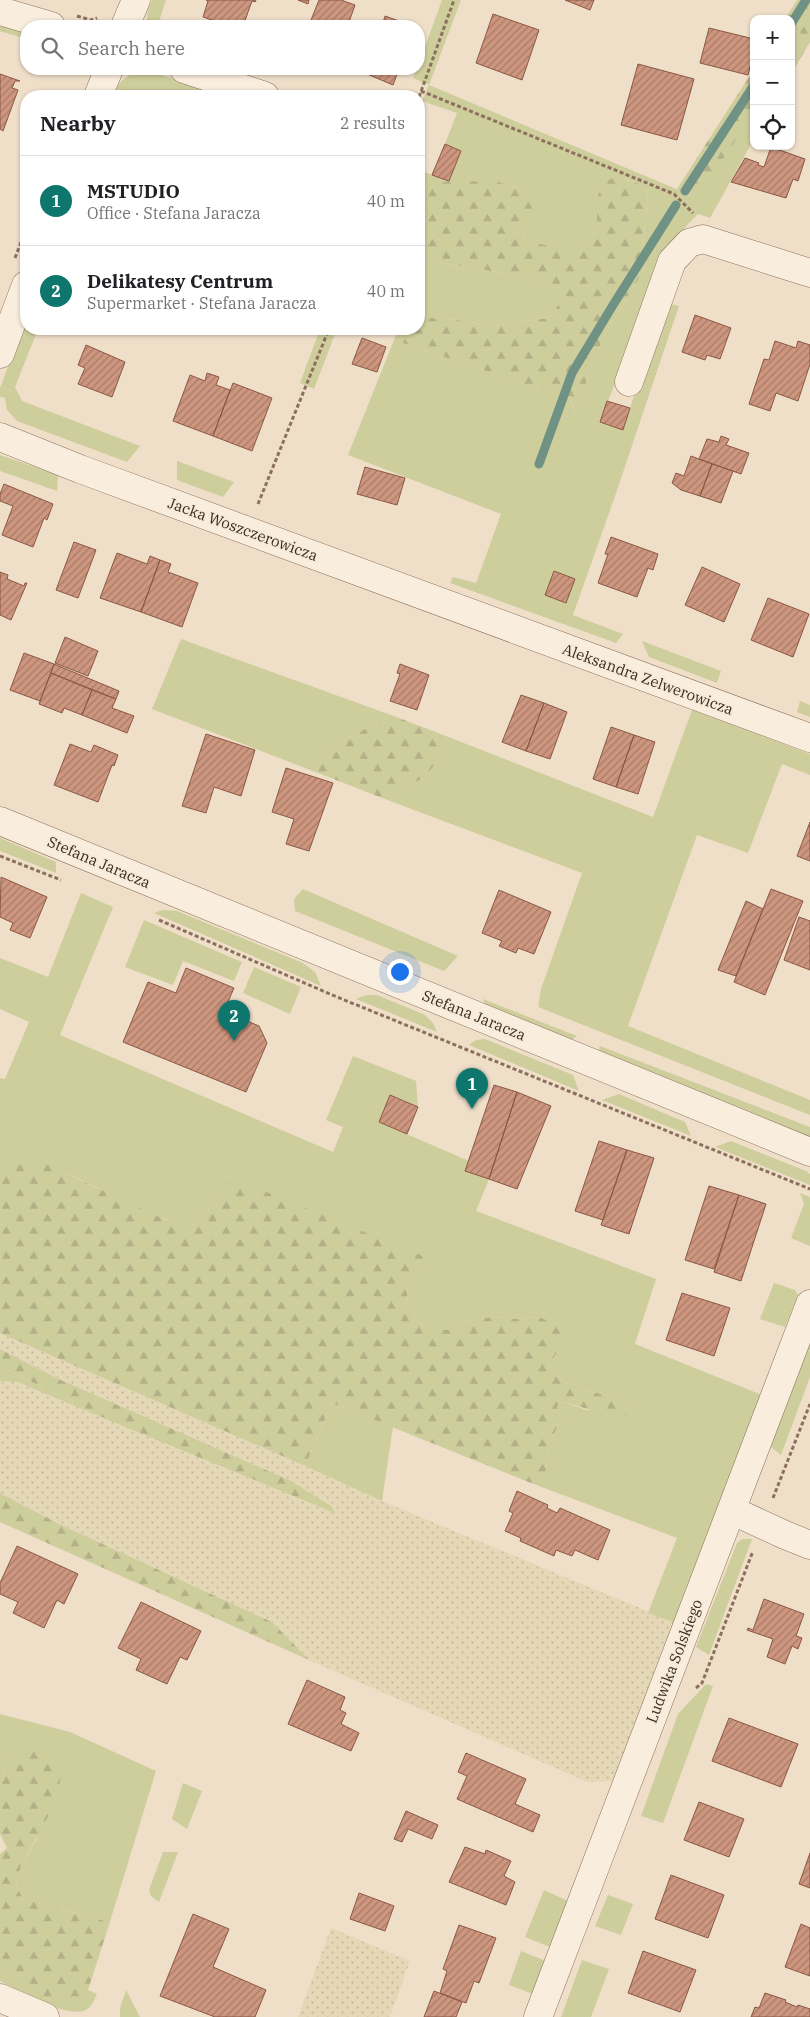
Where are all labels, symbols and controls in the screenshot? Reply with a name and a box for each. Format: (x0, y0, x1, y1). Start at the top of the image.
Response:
map controls (750, 15, 795, 150)
button: + (750, 15, 795, 60)
search box (20, 20, 425, 75)
icon: search (38, 34, 66, 62)
text: Search here (78, 36, 185, 60)
button: − (750, 60, 795, 105)
button: locate (750, 105, 795, 150)
text: Nearby (40, 109, 116, 137)
text: 2 results (340, 113, 405, 133)
text: MSTUDIO (87, 179, 180, 203)
text: 1 (51, 191, 61, 211)
text: 40 m (367, 191, 405, 211)
text: Office · Stefana Jaracza (87, 203, 261, 223)
text: Delikatesy Centrum (87, 269, 273, 293)
text: 2 (51, 281, 61, 301)
text: 40 m (367, 281, 405, 301)
text: Supermarket · Stefana Jaracza (87, 293, 316, 313)
street label: Jacka Woszczerowicza (165, 493, 321, 565)
street label: Aleksandra Zelwerowicza (560, 639, 736, 719)
street label: Stefana Jaracza (45, 832, 153, 892)
your location (387, 959, 413, 985)
street label: Stefana Jaracza (419, 986, 529, 1044)
pin: 2 (218, 1000, 250, 1041)
pin: 1 (456, 1068, 488, 1109)
street label: Ludwika Solskiego (642, 1596, 706, 1726)

